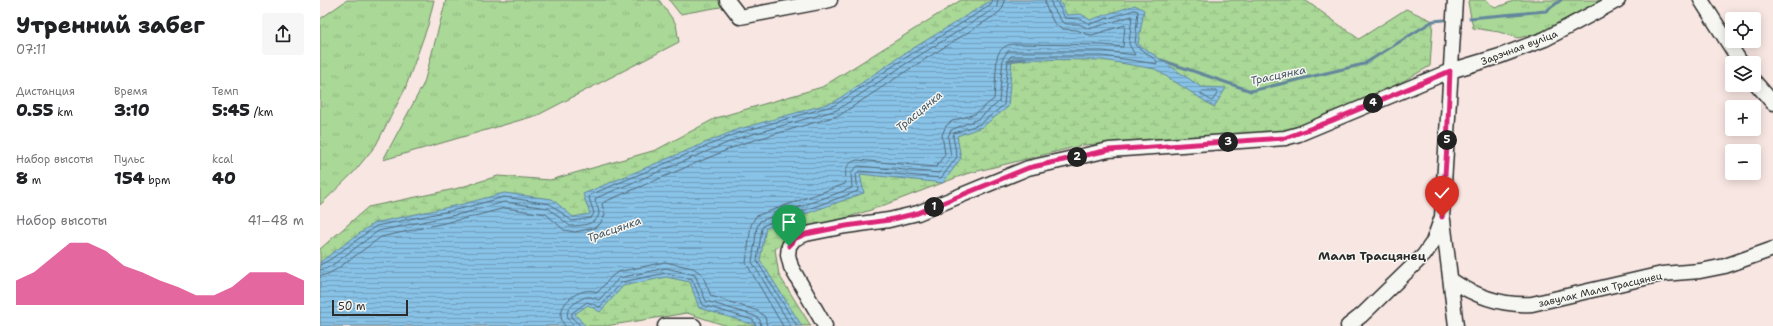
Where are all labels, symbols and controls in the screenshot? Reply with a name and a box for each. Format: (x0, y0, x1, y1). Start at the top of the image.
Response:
text: Утренний забег (16, 11, 205, 40)
map controls (1725, 12, 1761, 180)
button: locate (1725, 12, 1761, 48)
button: share (262, 13, 304, 55)
street label: Зарэчная вуліца (1479, 27, 1560, 68)
text: 07:11 (16, 41, 46, 58)
button: layers (1725, 56, 1761, 92)
water label: Трасцянка (1249, 62, 1307, 89)
text: Дистанция (16, 84, 75, 99)
text: Время (114, 84, 148, 99)
text: Темп (212, 84, 239, 99)
water label: Трасцянка (893, 87, 946, 135)
pin: 4 (1363, 93, 1383, 113)
text: 4 (1369, 95, 1377, 110)
text: 0.55 (16, 99, 54, 121)
text: 3:10 (114, 99, 150, 121)
text: 5:45 (212, 99, 250, 121)
button: + (1725, 100, 1761, 136)
text: km (54, 105, 73, 120)
text: /km (250, 105, 273, 120)
pin: 5 (1437, 130, 1457, 150)
pin: 3 (1218, 132, 1238, 152)
text: 5 (1444, 132, 1450, 147)
text: 3 (1224, 134, 1232, 149)
button: − (1725, 144, 1761, 180)
pin: 2 (1067, 147, 1087, 167)
text: 2 (1073, 149, 1081, 164)
text: Набор высоты (16, 152, 93, 167)
text: Пульс (114, 152, 145, 167)
text: kcal (212, 152, 233, 167)
text: 8 (16, 167, 28, 189)
text: 154 (114, 167, 145, 189)
text: 40 (212, 167, 236, 189)
text: m (28, 173, 41, 188)
text: bpm (145, 173, 170, 188)
pin (1425, 176, 1459, 217)
icon: check (1431, 182, 1453, 204)
pin: 1 (924, 197, 944, 217)
text: 1 (931, 199, 937, 214)
pin (772, 205, 806, 246)
icon: arrive (778, 211, 800, 233)
text: Набор высоты (16, 212, 107, 229)
text: 41–48 m (247, 212, 304, 229)
water label: Трасцянка (585, 213, 643, 246)
district label: Малы Трасцянец (1318, 248, 1427, 264)
street label: завулак Малы Трасцянец (1537, 269, 1663, 310)
scale bar (332, 298, 408, 317)
text: 50 m (338, 299, 366, 314)

